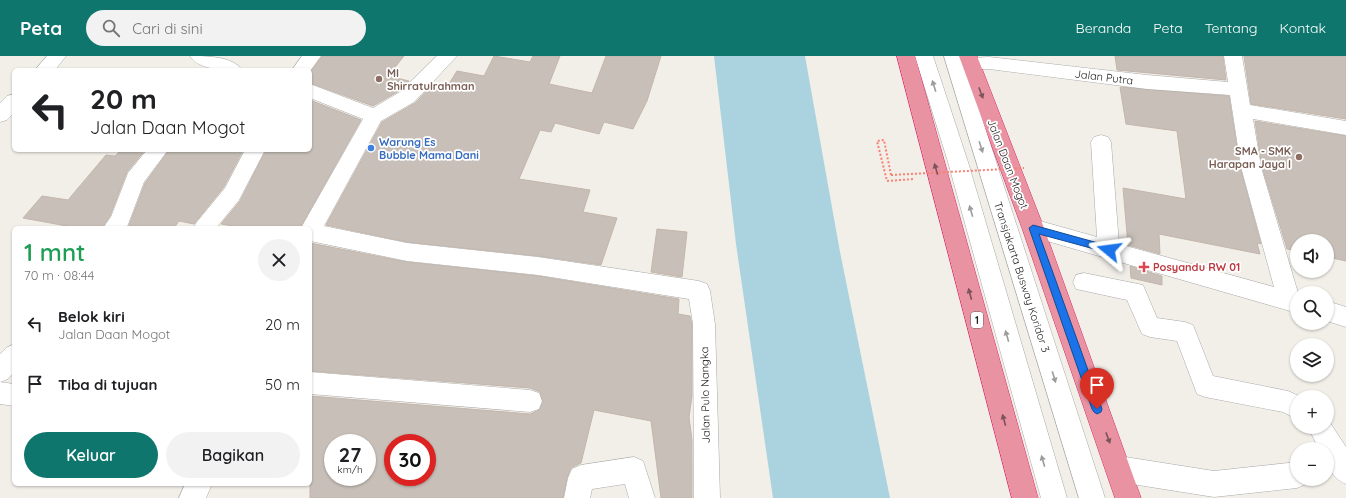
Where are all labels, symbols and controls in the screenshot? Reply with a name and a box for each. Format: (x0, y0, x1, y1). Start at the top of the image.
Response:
search box (86, 10, 366, 46)
text: Peta (20, 16, 62, 40)
icon: search (100, 17, 122, 39)
text: Cari di sini (132, 19, 203, 38)
text: Beranda (1076, 19, 1131, 37)
text: Peta (1153, 19, 1183, 37)
text: Tentang (1205, 19, 1258, 37)
text: Kontak (1280, 19, 1326, 37)
place label: MI Shirratulrahman (387, 66, 474, 93)
street label: Jalan Putra (1074, 66, 1134, 88)
marker: MI Shirratulrahman (374, 74, 384, 84)
one-way arrow (931, 80, 937, 92)
text: 20 m (90, 81, 157, 116)
icon: left (24, 84, 76, 136)
one-way arrow (979, 87, 985, 99)
text: Jalan Daan Mogot (90, 116, 245, 139)
street label: Jalan Daan Mogot (984, 117, 1032, 211)
place label: Warung Es Bubble Mama Dani (379, 135, 479, 162)
one-way arrow (978, 141, 984, 153)
marker: Warung Es Bubble Mama Dani (366, 143, 376, 153)
place label: SMA - SMK Harapan Jaya I (1209, 144, 1291, 171)
marker: SMA - SMK Harapan Jaya I (1294, 152, 1304, 162)
one-way arrow (933, 162, 939, 174)
street label: Transjakarta Busway Koridor 3 (991, 200, 1053, 354)
one-way arrow (968, 204, 974, 216)
position arrow (1088, 229, 1130, 271)
map controls (1290, 234, 1334, 486)
button: sound (1290, 234, 1334, 278)
text: 1 mnt (24, 237, 85, 267)
button: close (258, 239, 300, 281)
place label: Posyandu RW 01 (1153, 260, 1240, 274)
marker: Posyandu RW 01 (1138, 261, 1150, 273)
text: 70 m · 08:44 (24, 267, 94, 283)
button: search (1290, 286, 1334, 330)
one-way arrow (967, 288, 973, 300)
text: Belok kiri (58, 307, 125, 326)
road number: 1 (971, 312, 983, 328)
icon: left (24, 313, 46, 335)
text: 20 m (265, 315, 300, 334)
text: Jalan Daan Mogot (58, 326, 170, 342)
one-way arrow (1004, 329, 1010, 341)
button: layers (1290, 338, 1334, 382)
street label: Jalan Pulo Nangka (697, 347, 713, 443)
pin (1080, 368, 1114, 409)
one-way arrow (1051, 372, 1057, 384)
icon: arrive (24, 373, 46, 395)
icon: arrive (1086, 374, 1108, 396)
text: Tiba di tujuan (58, 375, 157, 394)
text: 50 m (265, 375, 300, 394)
button: + (1290, 390, 1334, 434)
one-way arrow (1001, 413, 1007, 425)
button: Keluar (24, 432, 158, 478)
button: Bagikan (166, 432, 300, 478)
one-way arrow (1105, 433, 1111, 445)
speed limit sign: 30 (384, 434, 436, 486)
text: 27 (339, 442, 361, 467)
button: − (1290, 442, 1334, 486)
one-way arrow (1040, 454, 1046, 466)
text: km/h (337, 463, 363, 476)

